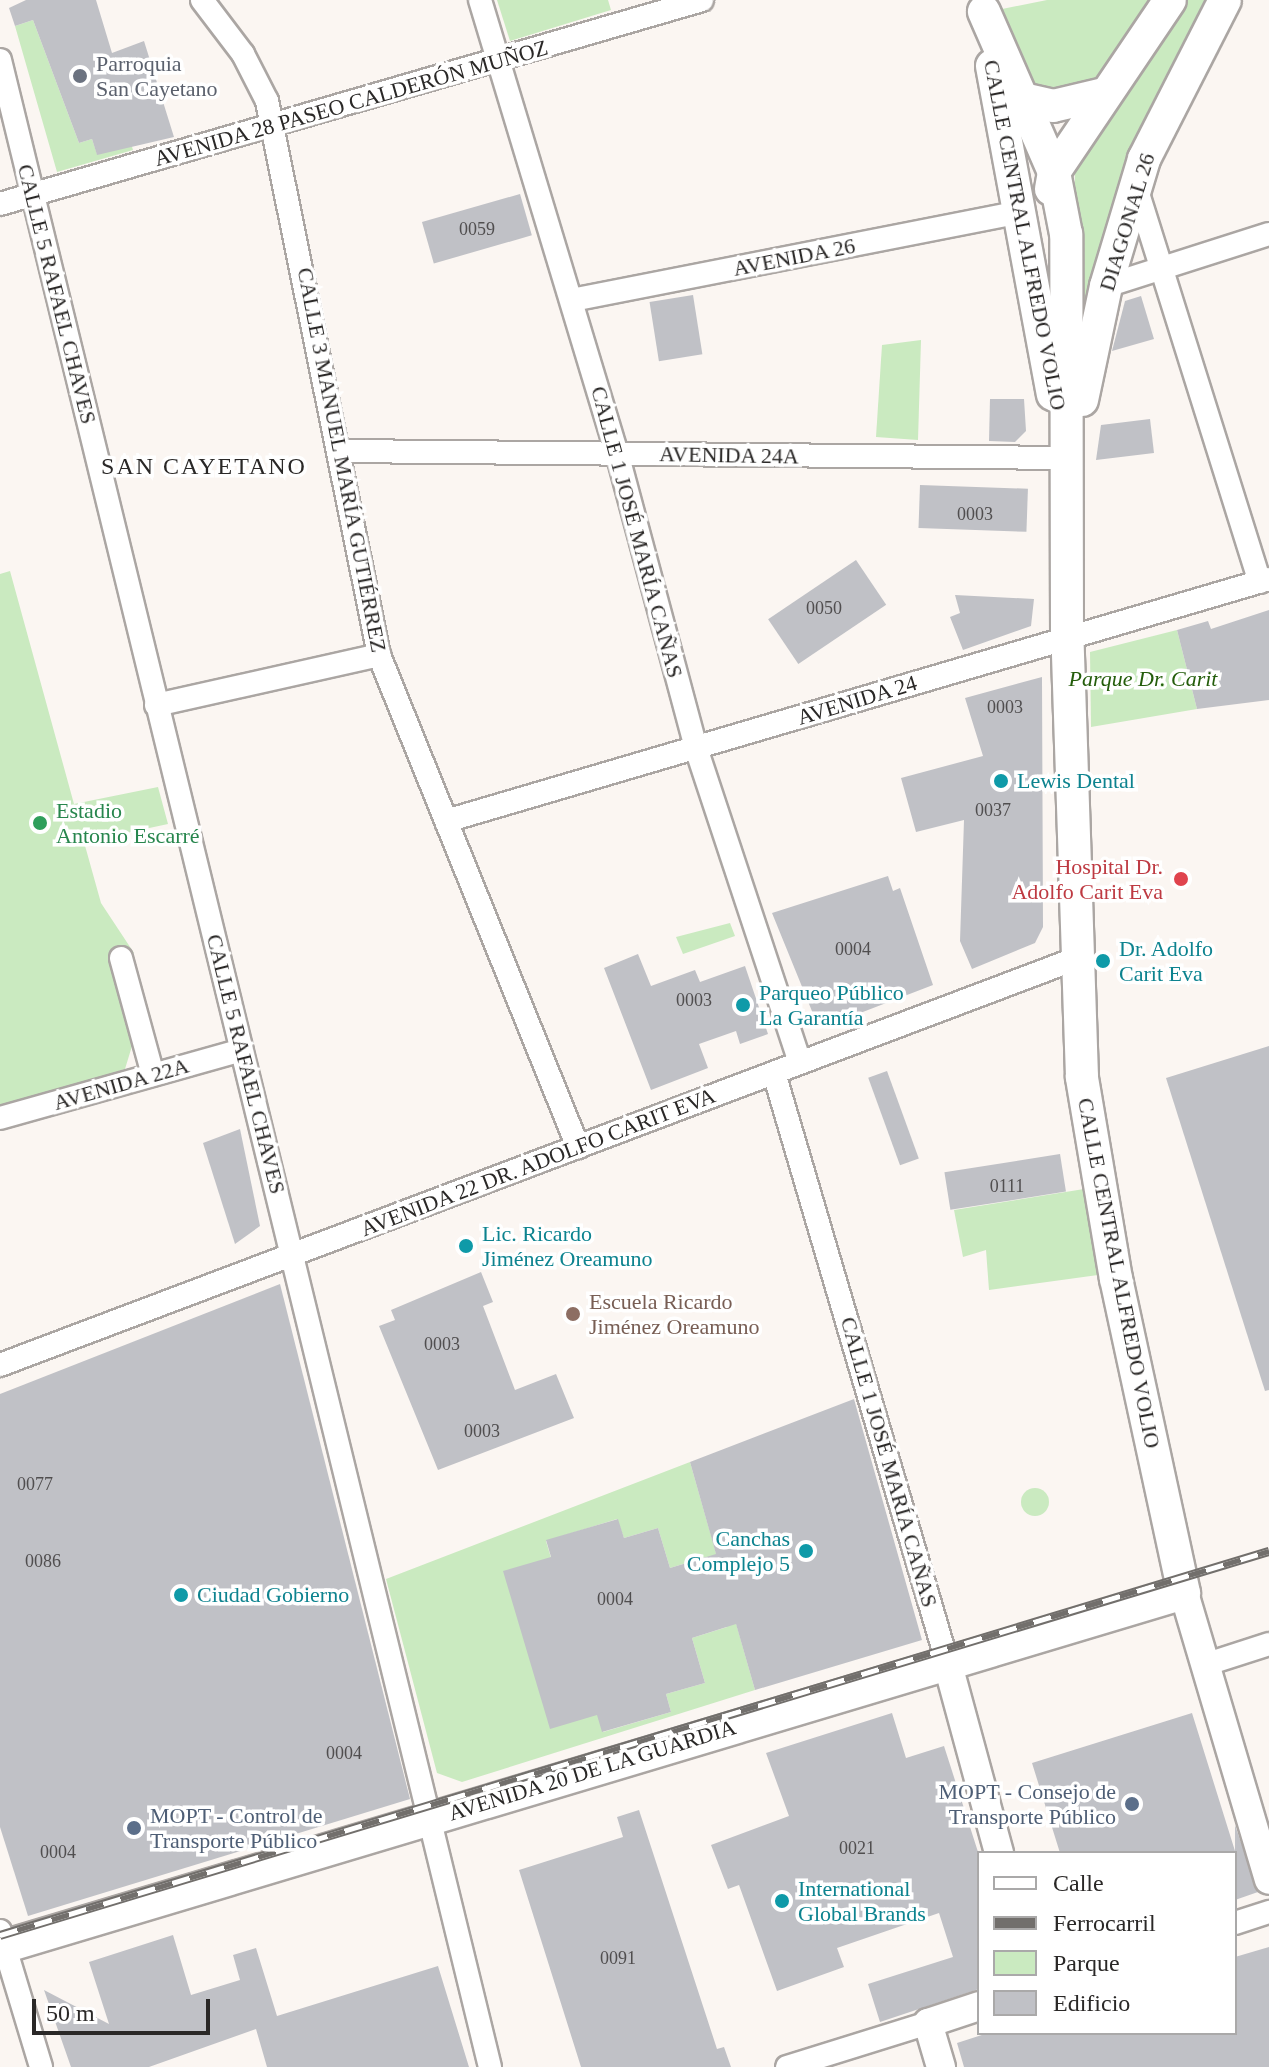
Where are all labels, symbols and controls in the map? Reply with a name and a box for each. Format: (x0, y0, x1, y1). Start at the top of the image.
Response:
street label: AVENIDA 28 PASEO CALDERÓN MUÑOZ (151, 34, 551, 172)
place label: Parroquia San Cayetano (96, 50, 218, 102)
street label: CALLE CENTRAL ALFREDO VOLIO (978, 56, 1072, 414)
marker: Parroquia San Cayetano (71, 67, 89, 85)
street label: DIAGONAL 26 (1093, 149, 1161, 295)
street label: CALLE 5 RAFAEL CHAVES (12, 161, 102, 427)
house number: 0059 (459, 218, 495, 240)
street label: AVENIDA 26 (730, 232, 858, 282)
street label: CALLE 3 MANUEL MARÍA GUTIÉRREZ (291, 264, 393, 656)
street label: CALLE 1 JOSÉ MARÍA CAÑAS (585, 383, 689, 681)
street label: AVENIDA 24A (658, 441, 800, 469)
district label: SAN CAYETANO (101, 453, 307, 481)
house number: 0003 (957, 503, 993, 525)
house number: 0050 (806, 597, 842, 619)
park label: Parque Dr. Carit (1069, 666, 1217, 692)
street label: AVENIDA 24 (793, 669, 921, 731)
house number: 0003 (987, 696, 1023, 718)
place label: Lewis Dental (1017, 768, 1135, 794)
marker: Lewis Dental (992, 772, 1010, 790)
place label: Estadio Antonio Escarré (56, 797, 200, 848)
house number: 0037 (975, 799, 1011, 821)
marker: Estadio Antonio Escarré (31, 814, 49, 832)
place label: Hospital Dr. Adolfo Carit Eva (1011, 853, 1163, 904)
marker: Hospital Dr. Adolfo Carit Eva (1170, 868, 1192, 890)
street label: CALLE 5 RAFAEL CHAVES (201, 931, 291, 1197)
place label: Dr. Adolfo Carit Eva (1119, 935, 1214, 986)
house number: 0004 (835, 938, 871, 960)
marker: Dr. Adolfo Carit Eva (1094, 952, 1112, 970)
place label: Parqueo Público La Garantía (759, 979, 904, 1030)
house number: 0003 (676, 989, 712, 1011)
marker: Parqueo Público La Garantía (734, 996, 752, 1014)
street label: AVENIDA 22A (50, 1052, 192, 1116)
street label: AVENIDA 22 DR. ADOLFO CARIT EVA (356, 1081, 720, 1243)
street label: CALLE CENTRAL ALFREDO VOLIO (1072, 1094, 1166, 1452)
house number: 0111 (990, 1175, 1024, 1197)
place label: Lic. Ricardo Jiménez Oreamuno (482, 1220, 652, 1272)
marker: Lic. Ricardo Jiménez Oreamuno (457, 1237, 475, 1255)
place label: Escuela Ricardo Jiménez Oreamuno (589, 1288, 759, 1340)
marker: Escuela Ricardo Jiménez Oreamuno (564, 1305, 582, 1323)
street label: CALLE 1 JOSÉ MARÍA CAÑAS (835, 1313, 943, 1611)
house number: 0003 (424, 1333, 460, 1355)
house number: 0003 (464, 1420, 500, 1442)
house number: 0077 (17, 1473, 53, 1495)
place label: Canchas Complejo 5 (687, 1525, 790, 1576)
marker: Canchas Complejo 5 (797, 1542, 815, 1560)
house number: 0086 (25, 1550, 61, 1572)
place label: Ciudad Gobierno (197, 1582, 349, 1608)
marker: Ciudad Gobierno (172, 1586, 190, 1604)
house number: 0004 (597, 1588, 633, 1610)
street label: AVENIDA 20 DE LA GUARDIA (444, 1713, 740, 1827)
house number: 0004 (326, 1742, 362, 1764)
place label: MOPT - Consejo de Transporte Público (938, 1778, 1116, 1830)
marker: MOPT - Consejo de Transporte Público (1123, 1795, 1141, 1813)
place label: MOPT - Control de Transporte Público (150, 1802, 323, 1854)
marker: MOPT - Control de Transporte Público (125, 1819, 143, 1837)
house number: 0021 (839, 1837, 875, 1859)
house number: 0004 (40, 1841, 76, 1863)
legend (977, 1851, 1237, 2035)
text: Calle (1053, 1870, 1104, 1896)
place label: International Global Brands (798, 1875, 926, 1926)
marker: International Global Brands (773, 1892, 791, 1910)
text: Ferrocarril (1053, 1910, 1156, 1936)
house number: 0091 (600, 1947, 636, 1969)
text: Parque (1053, 1950, 1120, 1976)
scale bar (36, 1983, 214, 2033)
text: Edificio (1053, 1990, 1130, 2016)
text: 50 m (46, 2000, 95, 2026)

